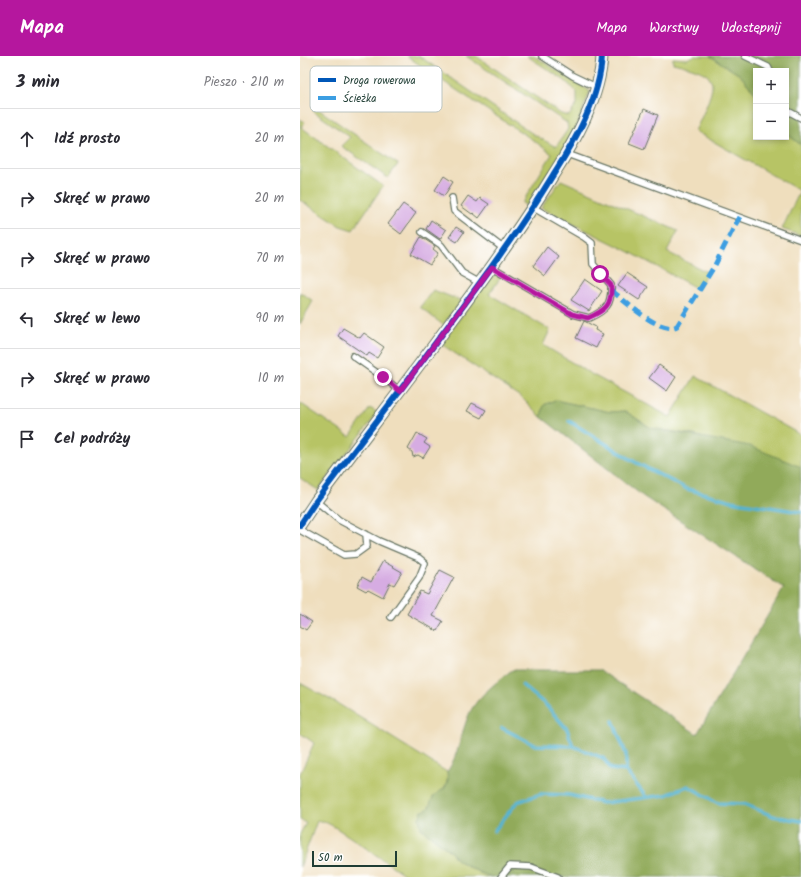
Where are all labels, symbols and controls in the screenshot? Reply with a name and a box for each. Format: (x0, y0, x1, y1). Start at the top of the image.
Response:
text: Mapa (20, 13, 64, 43)
text: Mapa (596, 17, 627, 39)
text: Warstwy (649, 17, 699, 39)
text: Udostępnij (721, 17, 781, 39)
legend (310, 66, 442, 112)
map controls (753, 68, 789, 140)
button: + (753, 68, 789, 104)
text: 3 min (16, 69, 60, 96)
text: Pieszo · 210 m (204, 72, 284, 93)
text: Droga rowerowa (343, 72, 416, 90)
text: Ścieżka (343, 90, 376, 108)
button: − (753, 104, 789, 140)
text: Idź prosto (54, 127, 120, 151)
icon: ahead (16, 128, 38, 150)
text: 20 m (254, 128, 284, 149)
text: Skręć w prawo (54, 187, 150, 211)
icon: right (16, 188, 38, 210)
text: 20 m (254, 188, 284, 209)
text: Skręć w prawo (54, 247, 150, 271)
icon: right (16, 248, 38, 270)
text: 70 m (256, 248, 284, 269)
route start (591, 265, 609, 283)
text: Skręć w lewo (54, 307, 140, 331)
icon: left (16, 308, 38, 330)
text: 90 m (256, 308, 284, 329)
text: Skręć w prawo (54, 367, 150, 391)
icon: right (16, 368, 38, 390)
text: 10 m (258, 368, 284, 389)
route end (374, 368, 392, 386)
text: Cel podróży (54, 427, 130, 451)
icon: arrive (16, 428, 38, 450)
scale bar (312, 849, 397, 868)
text: 50 m (318, 849, 343, 867)

